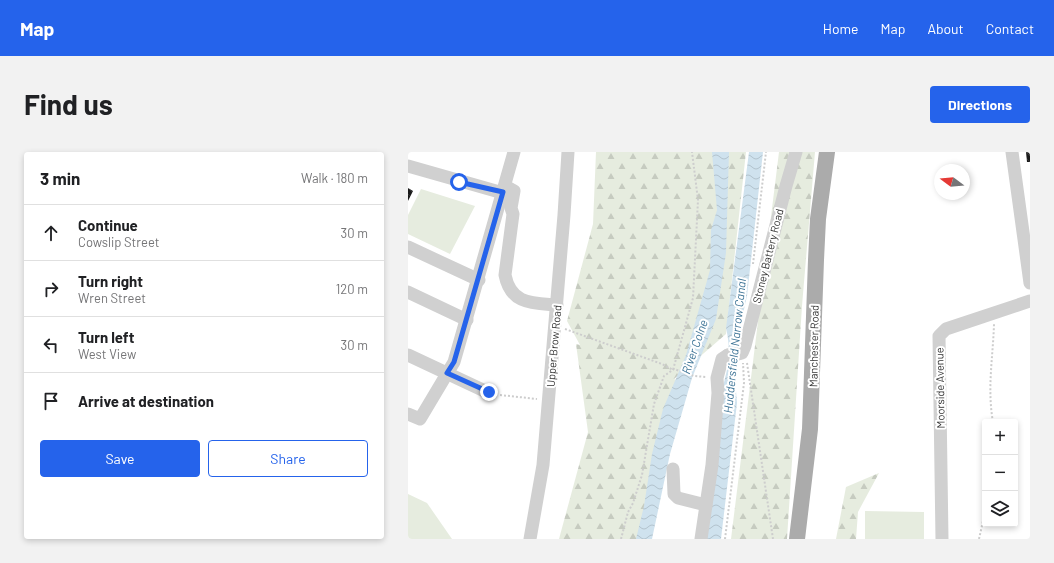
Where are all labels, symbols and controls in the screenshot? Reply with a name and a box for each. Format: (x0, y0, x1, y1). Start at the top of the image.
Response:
text: Map (20, 17, 54, 40)
text: Home (823, 20, 859, 37)
text: Map (881, 20, 905, 37)
text: About (927, 20, 964, 37)
text: Contact (986, 20, 1034, 37)
button: Directions (930, 86, 1030, 123)
text: Find us (24, 87, 113, 121)
north arrow (934, 164, 970, 200)
text: 3 min (40, 168, 80, 188)
text: Walk · 180 m (301, 170, 368, 186)
route start (450, 173, 468, 191)
street label: Stoney Battery Road (749, 207, 786, 305)
text: Continue (78, 216, 138, 234)
icon: ahead (40, 222, 62, 244)
text: 30 m (341, 225, 368, 241)
text: Cowslip Street (78, 234, 160, 250)
text: Turn right (78, 272, 143, 290)
icon: right (40, 278, 62, 300)
water label: Huddersfield Narrow Canal (720, 278, 748, 414)
text: 120 m (336, 281, 368, 297)
text: Wren Street (78, 290, 146, 306)
street label: Upper Brow Road (543, 304, 564, 388)
street label: Manchester Road (806, 305, 821, 387)
water label: River Colne (678, 318, 710, 376)
text: Turn left (78, 328, 134, 346)
icon: left (40, 334, 62, 356)
text: 30 m (341, 337, 368, 353)
text: West View (78, 346, 136, 362)
street label: Moorside Avenue (932, 347, 947, 429)
route end (480, 383, 498, 401)
icon: arrive (40, 390, 62, 412)
text: Arrive at destination (78, 392, 214, 410)
map controls (982, 419, 1018, 527)
button: + (982, 419, 1018, 455)
button: Save (40, 440, 200, 477)
button: Share (208, 440, 368, 477)
button: − (982, 455, 1018, 491)
button: layers (982, 491, 1018, 527)

